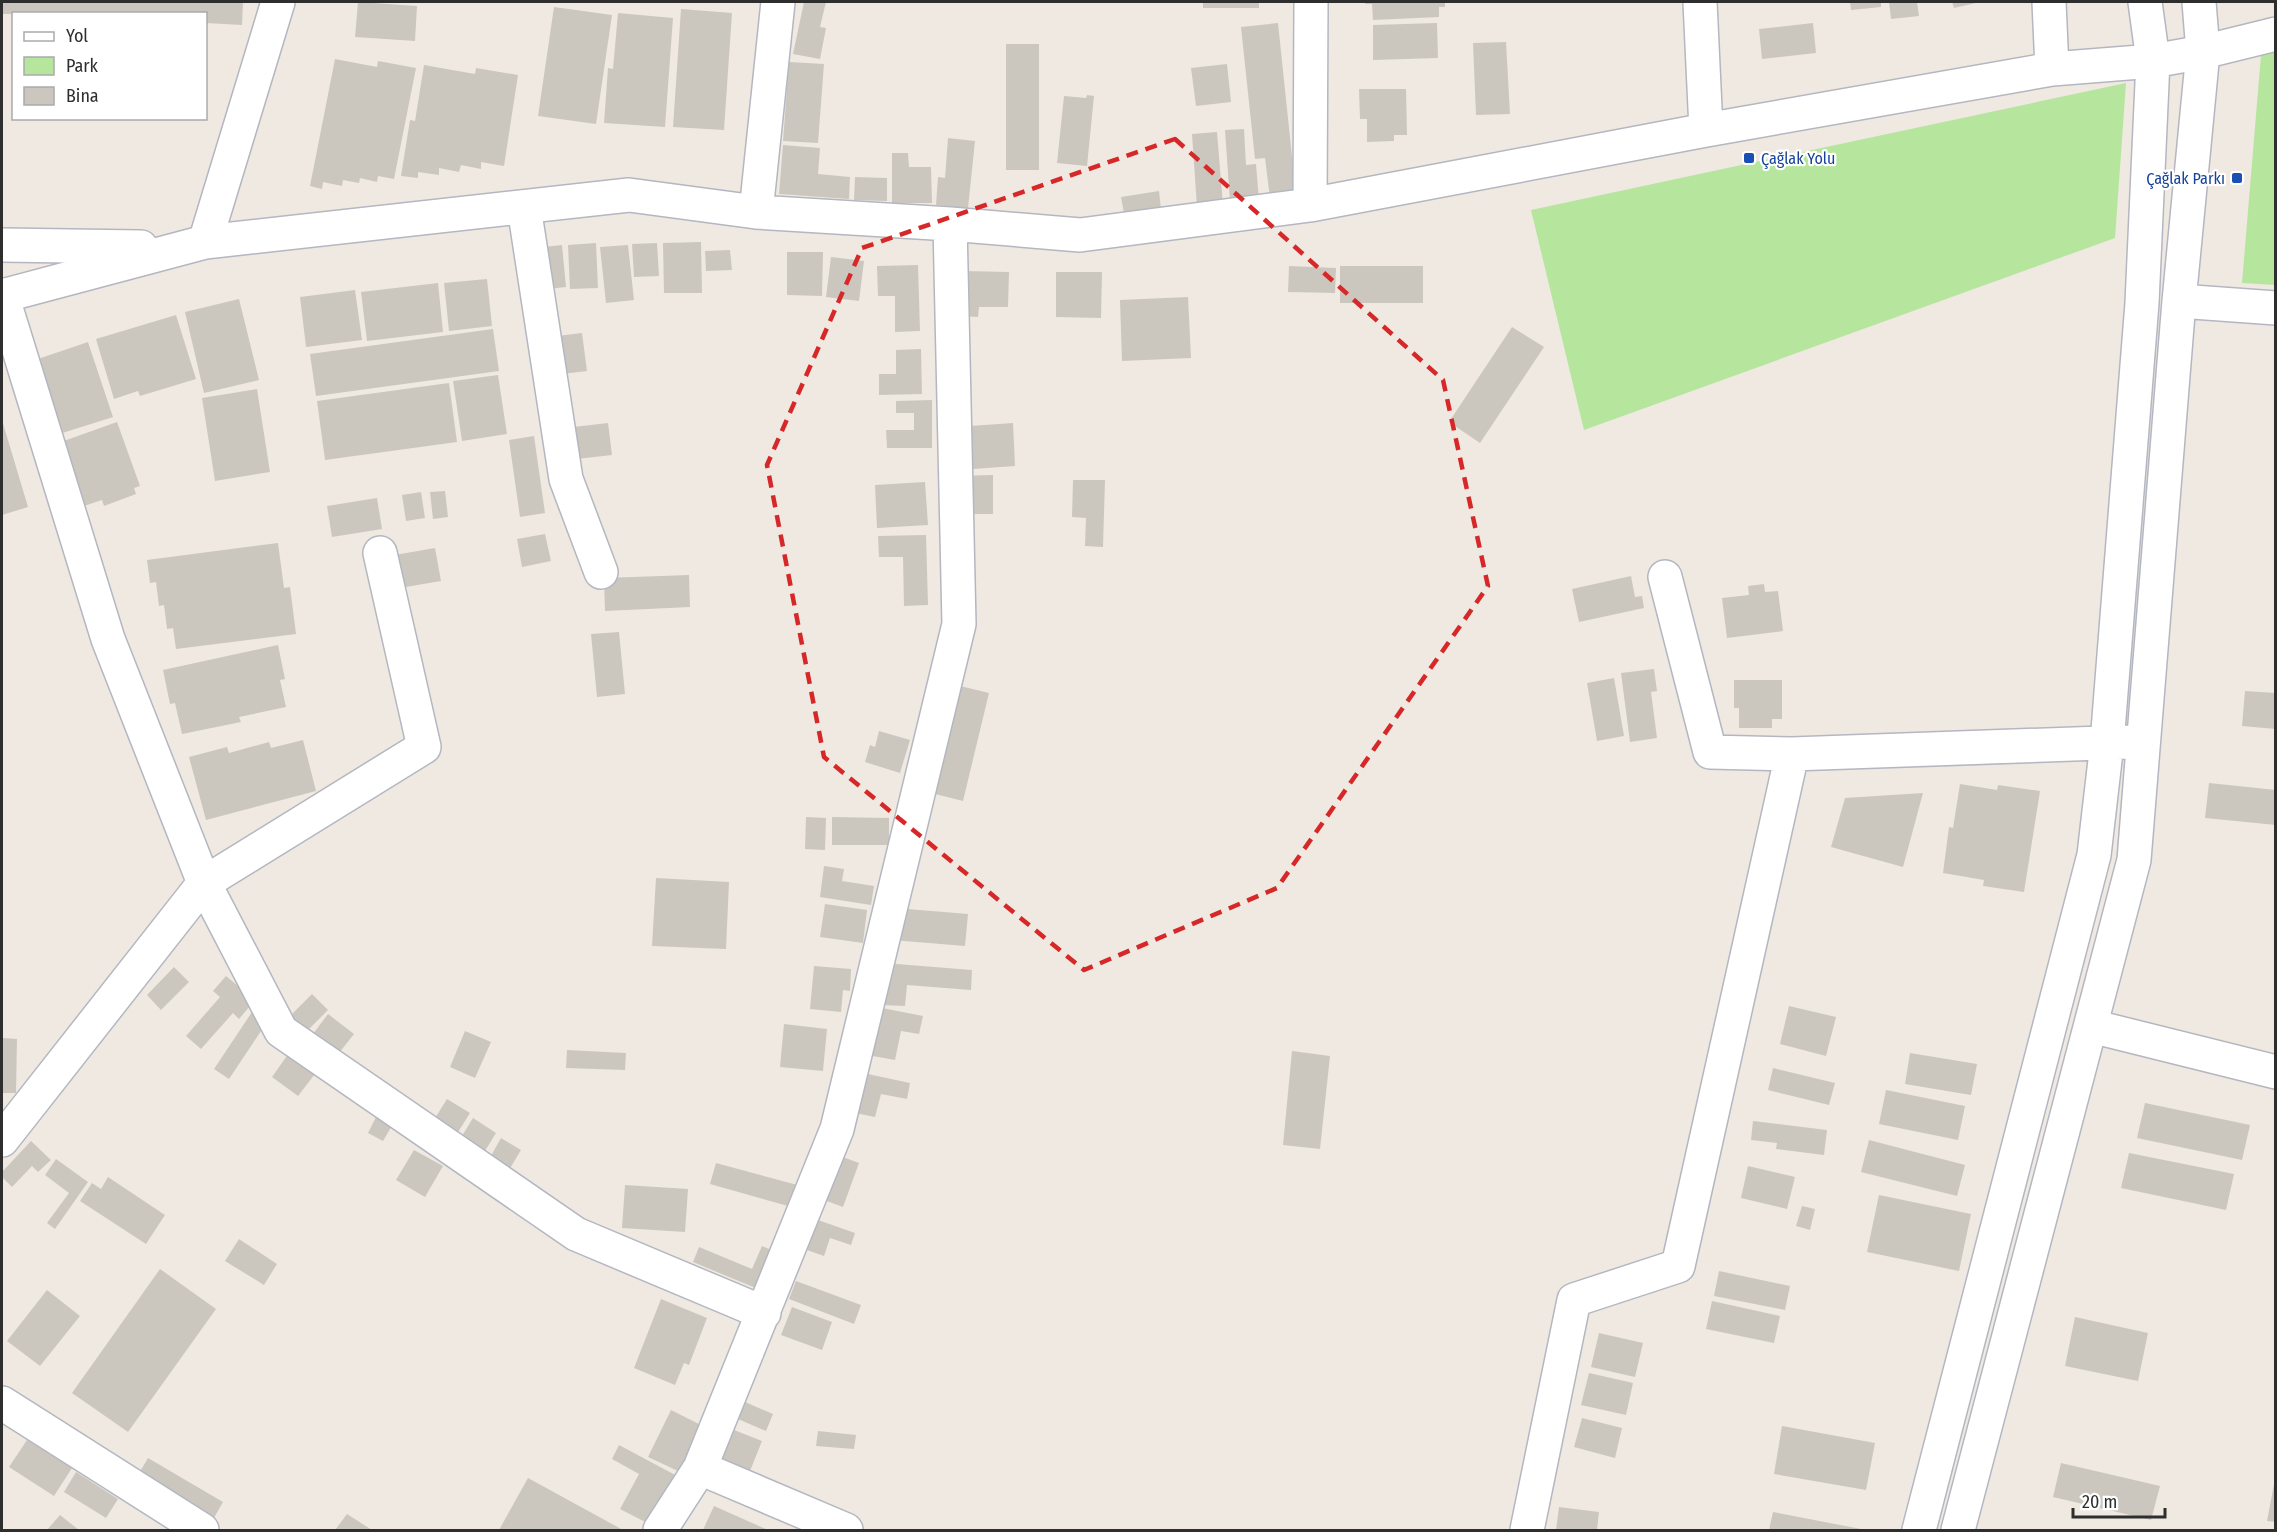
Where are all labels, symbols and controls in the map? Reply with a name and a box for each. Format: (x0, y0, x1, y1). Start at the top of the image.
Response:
legend (12, 12, 207, 120)
text: Yol (66, 25, 88, 47)
text: Park (66, 55, 99, 77)
text: Bina (66, 85, 99, 107)
place label: Çağlak Yolu (1761, 149, 1835, 169)
marker: Çağlak Yolu (1742, 151, 1756, 165)
place label: Çağlak Parkı (2146, 169, 2225, 189)
marker: Çağlak Parkı (2230, 171, 2244, 185)
scale bar (2073, 1481, 2164, 1519)
text: 20 m (2082, 1491, 2117, 1513)

